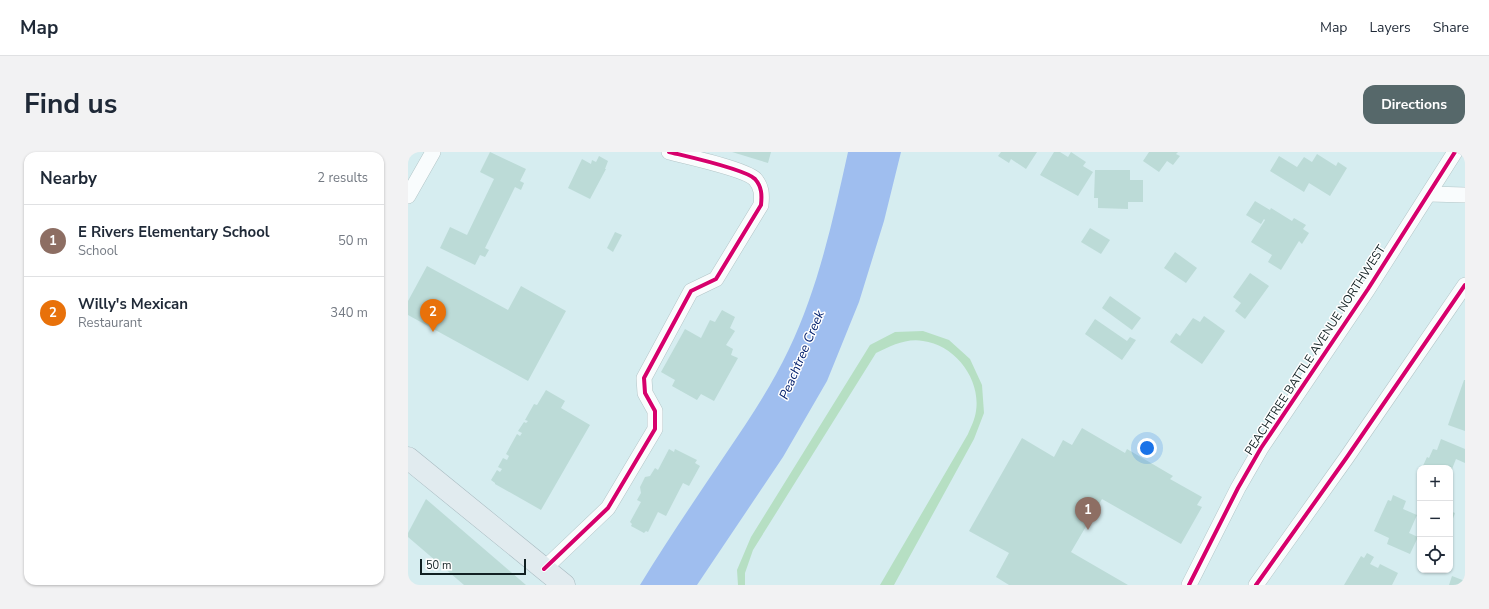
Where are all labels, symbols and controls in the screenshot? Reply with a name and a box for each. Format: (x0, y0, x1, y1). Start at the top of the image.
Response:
text: Map (20, 15, 58, 41)
text: Map (1320, 18, 1347, 37)
text: Layers (1369, 18, 1411, 37)
text: Share (1433, 18, 1469, 37)
text: Find us (24, 85, 118, 123)
button: Directions (1363, 85, 1465, 124)
text: Nearby (40, 167, 97, 190)
text: 2 results (317, 169, 368, 187)
text: E Rivers Elementary School (78, 222, 270, 242)
text: 1 (49, 232, 57, 250)
text: 50 m (338, 232, 368, 250)
street label: PEACHTREE BATTLE AVENUE NORTHWEST (1241, 241, 1389, 458)
text: School (78, 242, 118, 260)
text: Willy's Mexican (78, 294, 188, 314)
pin: 2 (420, 299, 446, 332)
text: 2 (49, 304, 57, 322)
text: 340 m (330, 304, 368, 322)
water label: Peachtree Creek (775, 307, 829, 402)
text: Restaurant (78, 314, 142, 332)
your location (1137, 438, 1157, 458)
map controls (1417, 465, 1453, 573)
button: + (1417, 465, 1453, 501)
pin: 1 (1075, 497, 1101, 530)
button: − (1417, 501, 1453, 537)
button: locate (1417, 537, 1453, 573)
scale bar (420, 557, 526, 576)
text: 50 m (426, 558, 451, 573)

